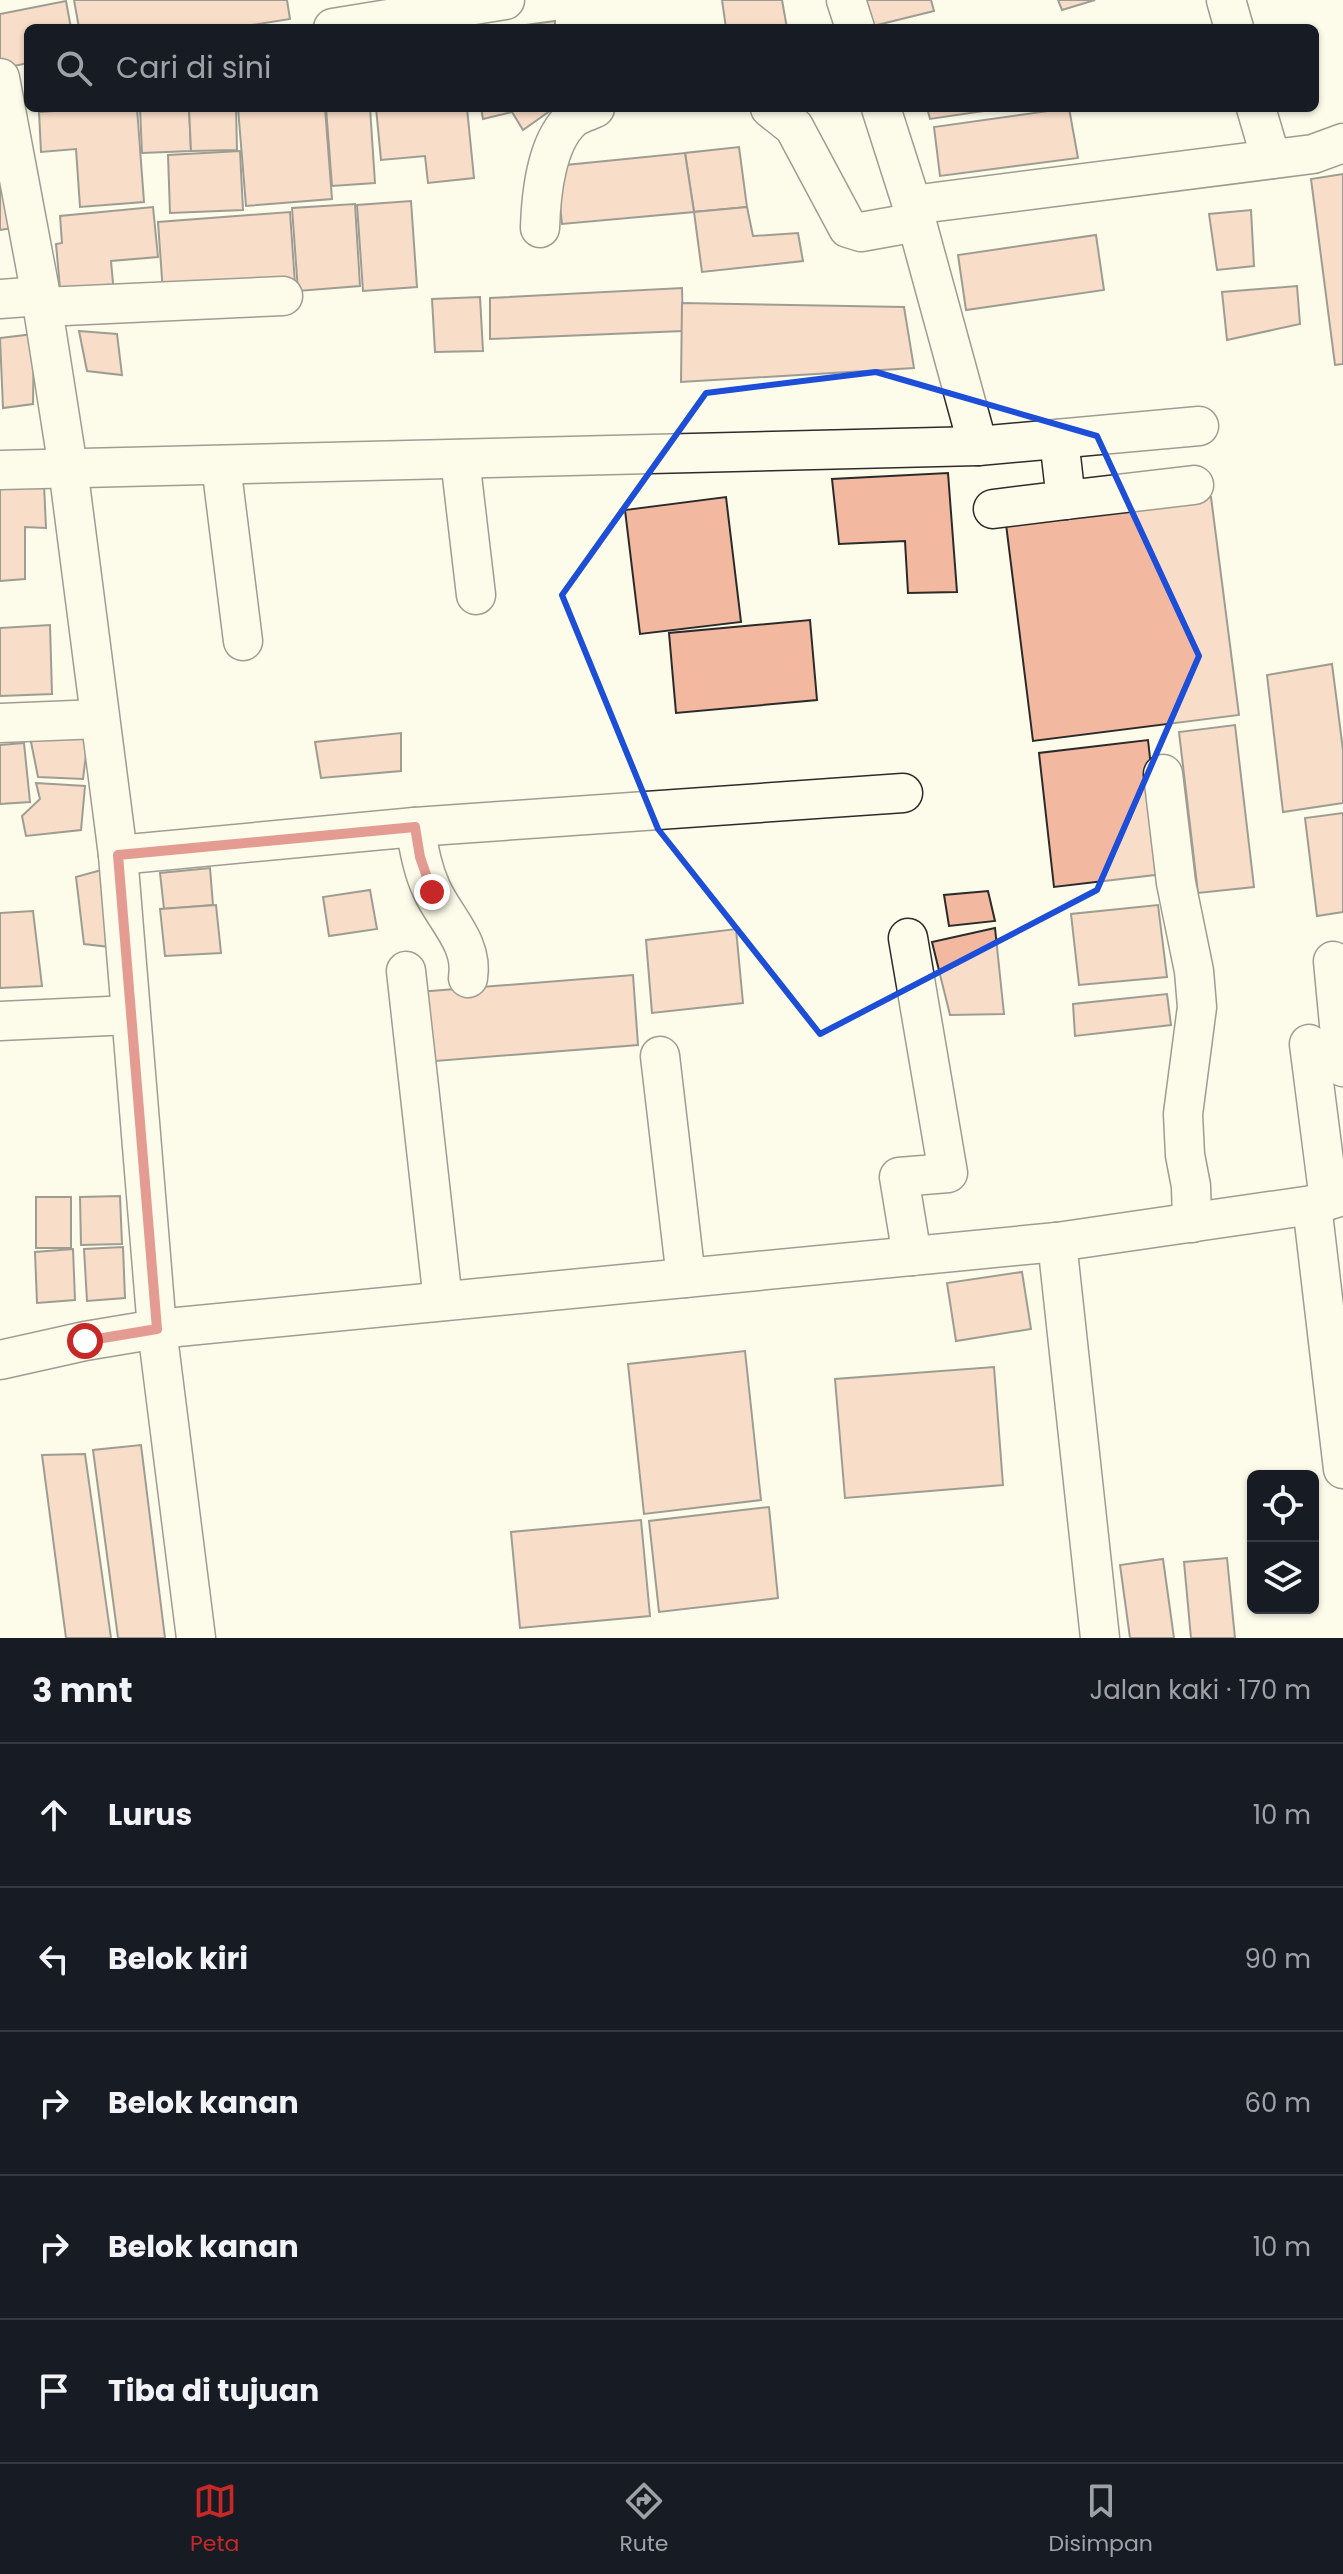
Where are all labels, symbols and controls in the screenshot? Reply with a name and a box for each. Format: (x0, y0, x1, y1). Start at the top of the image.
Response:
search box (24, 24, 1319, 112)
icon: search (52, 46, 96, 90)
text: Cari di sini (116, 46, 271, 89)
route end (414, 874, 450, 910)
route start (67, 1323, 103, 1359)
map controls (1247, 1470, 1319, 1614)
button: locate (1247, 1470, 1319, 1542)
button: layers (1247, 1542, 1319, 1614)
text: 3 mnt (32, 1666, 133, 1714)
text: Jalan kaki · 170 m (1089, 1672, 1311, 1708)
icon: ahead (32, 1793, 76, 1837)
text: Lurus (108, 1793, 192, 1836)
text: 10 m (1253, 1797, 1311, 1833)
icon: left (32, 1937, 76, 1981)
text: Belok kiri (108, 1937, 248, 1980)
text: 90 m (1245, 1941, 1311, 1977)
icon: right (32, 2081, 76, 2125)
text: Belok kanan (108, 2081, 299, 2124)
text: 60 m (1244, 2085, 1311, 2121)
icon: right (32, 2225, 76, 2269)
text: Belok kanan (108, 2225, 299, 2268)
text: 10 m (1253, 2229, 1311, 2265)
icon: arrive (32, 2369, 76, 2413)
text: Tiba di tujuan (108, 2369, 319, 2412)
tab: Peta (190, 2479, 239, 2560)
tab: Rute (619, 2479, 668, 2560)
tab: Disimpan (1049, 2479, 1153, 2560)

